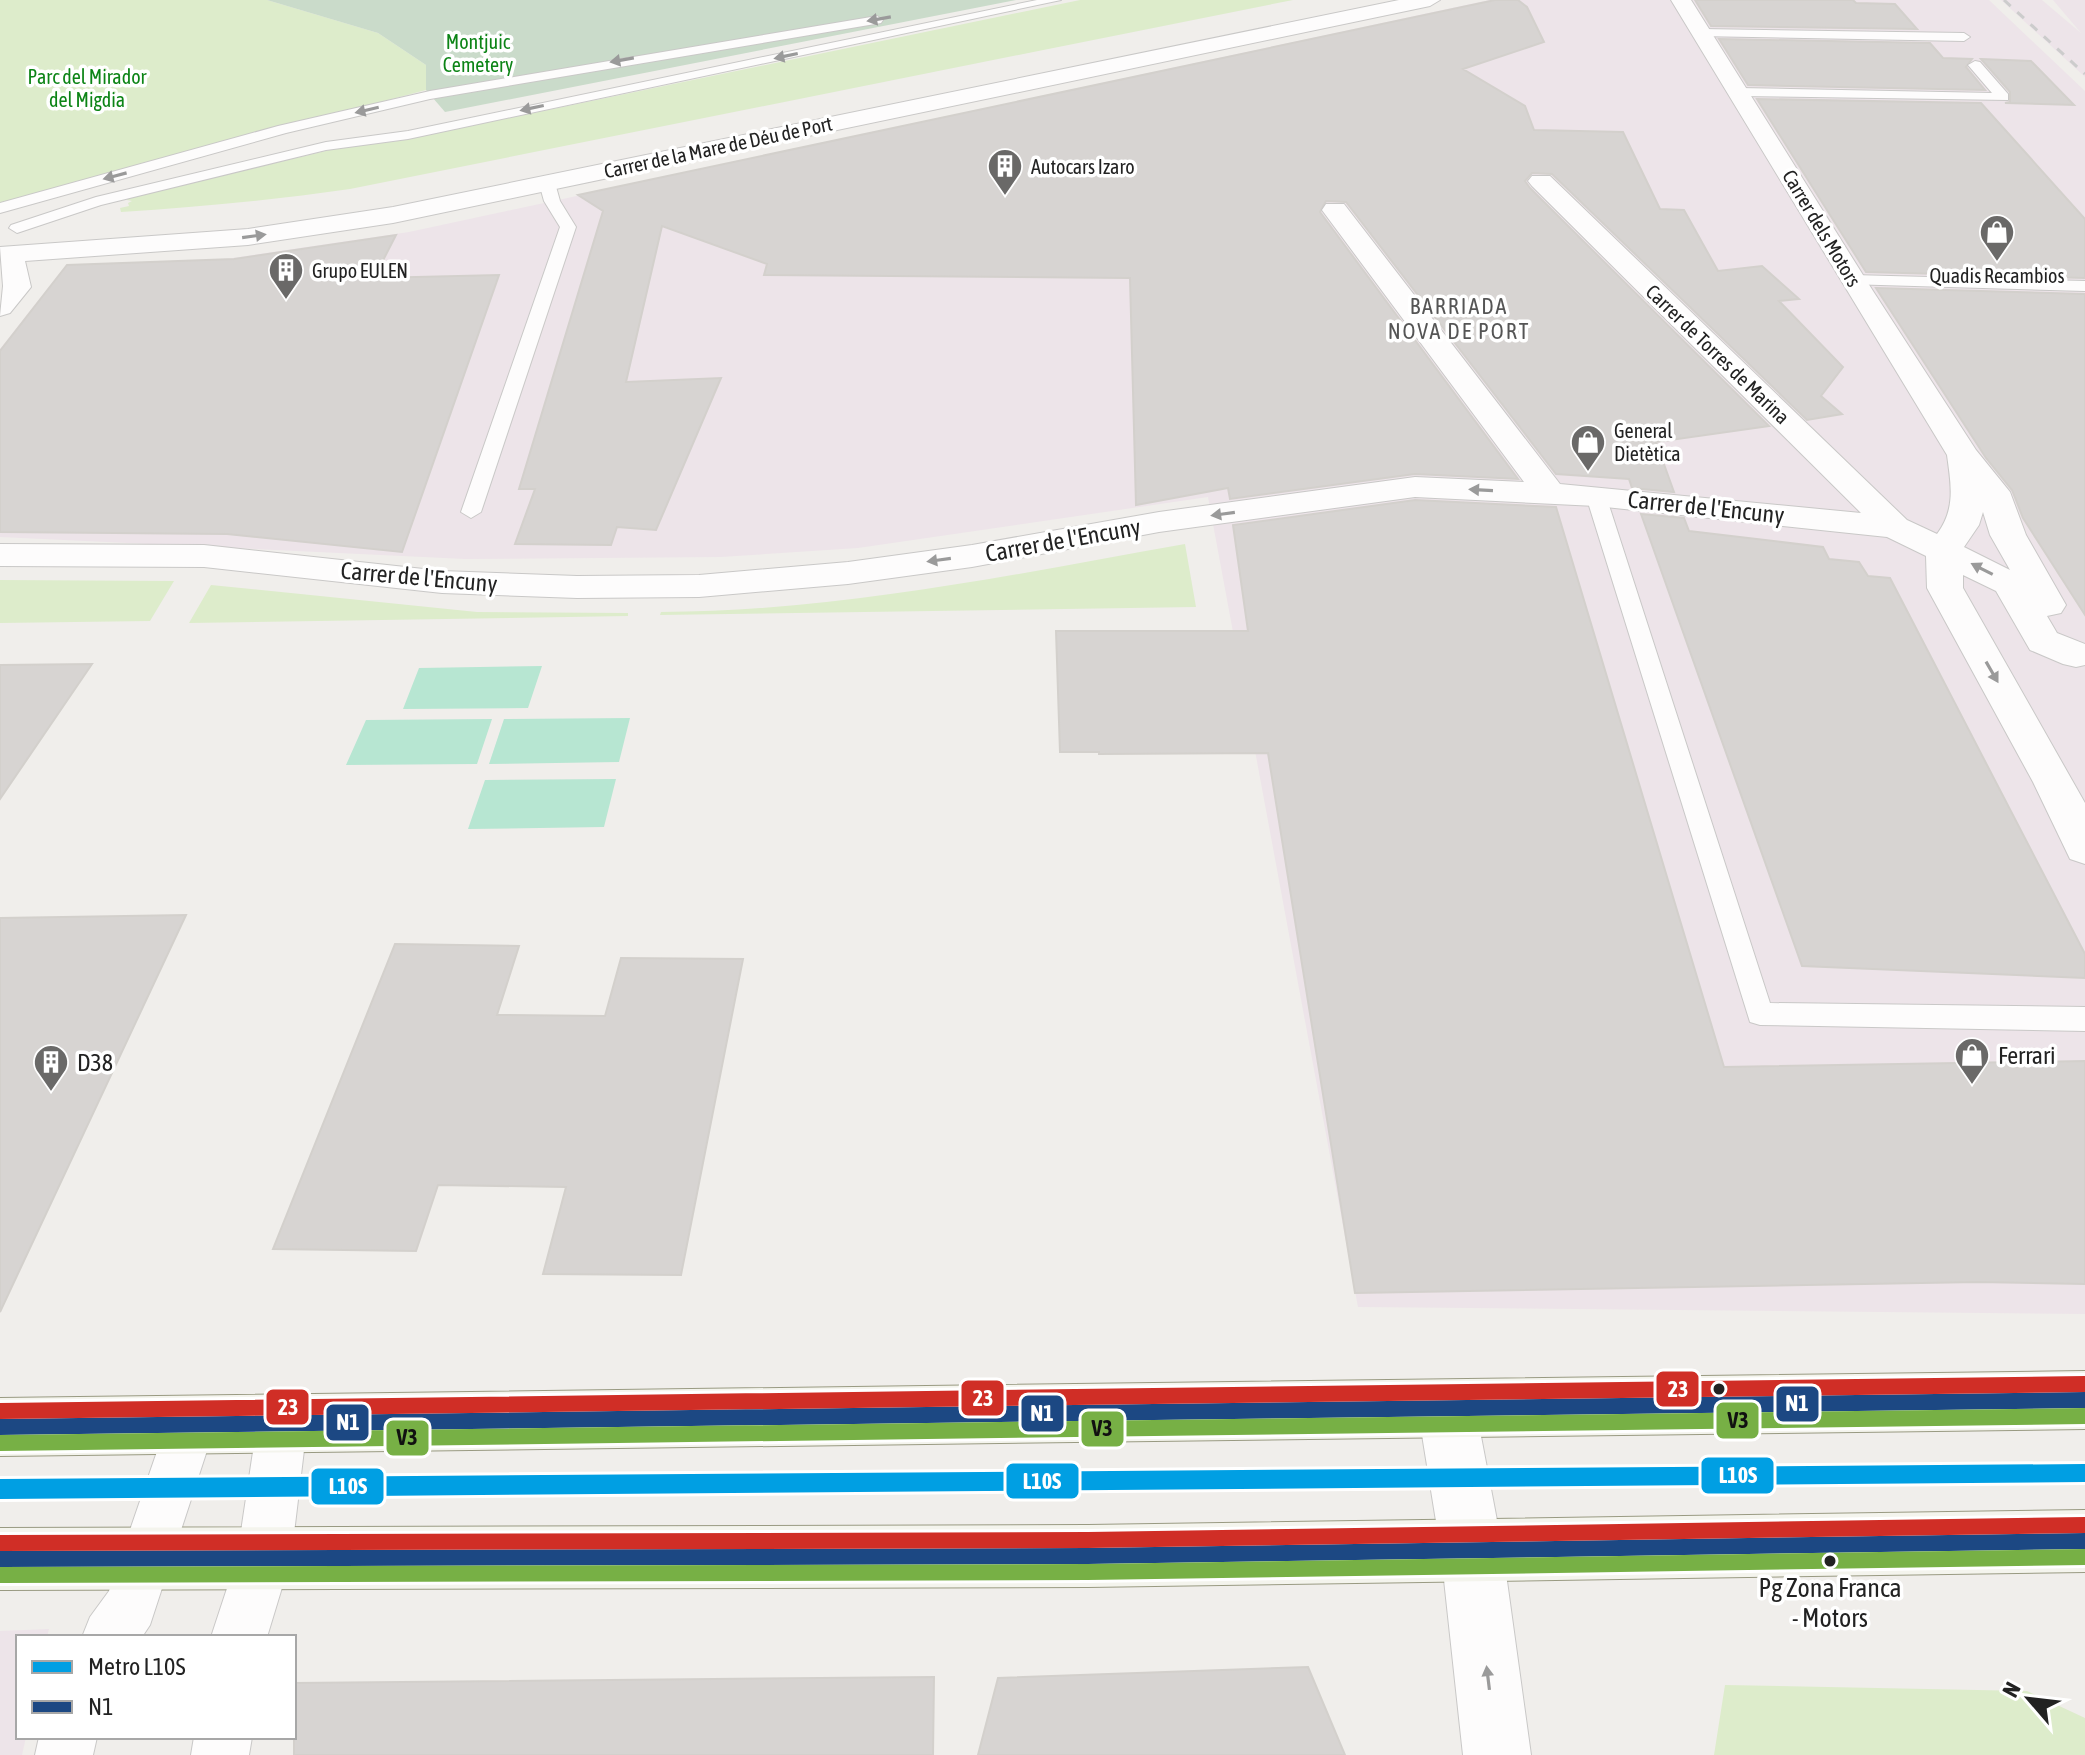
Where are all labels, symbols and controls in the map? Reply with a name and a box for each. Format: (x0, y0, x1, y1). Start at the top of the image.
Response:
one-way arrow (866, 14, 891, 26)
park label: Montjuic Cemetery (443, 30, 513, 76)
one-way arrow (774, 50, 799, 63)
one-way arrow (609, 55, 634, 67)
park label: Parc del Mirador del Migdia (28, 65, 148, 111)
one-way arrow (519, 102, 544, 115)
one-way arrow (354, 104, 379, 116)
street label: Carrer de la Mare de Déu de Port (602, 112, 834, 182)
building icon: Autocars Izaro (986, 147, 1024, 197)
place label: Autocars Izaro (1031, 155, 1135, 178)
street label: Carrer dels Motors (1778, 165, 1866, 291)
one-way arrow (103, 170, 127, 183)
shop icon: Quadis Recambios (1978, 213, 2016, 263)
one-way arrow (242, 229, 267, 242)
building icon: Grupo EULEN (267, 251, 305, 301)
place label: Grupo EULEN (312, 259, 408, 282)
place label: Quadis Recambios (1929, 264, 2065, 287)
street label: Carrer de Torres de Marina (1642, 280, 1794, 428)
district label: BARRIADA NOVA DE PORT (1388, 293, 1530, 344)
place label: General Dietètica (1614, 419, 1681, 465)
shop icon: General Dietètica (1569, 423, 1607, 473)
one-way arrow (1468, 484, 1493, 497)
street label: Carrer de l'Encuny (1626, 485, 1786, 529)
one-way arrow (1210, 508, 1235, 521)
street label: Carrer de l'Encuny (983, 513, 1143, 567)
one-way arrow (926, 554, 951, 567)
street label: Carrer de l'Encuny (340, 557, 499, 597)
one-way arrow (1970, 562, 1993, 575)
one-way arrow (1985, 661, 1999, 683)
shop icon: Ferrari (1953, 1036, 1991, 1086)
place label: Ferrari (1998, 1042, 2056, 1069)
building icon: D38 (32, 1043, 70, 1093)
place label: D38 (77, 1049, 113, 1076)
line badge: 23 (1655, 1370, 1700, 1408)
text: 23 (1668, 1376, 1688, 1402)
line badge: 23 (960, 1379, 1005, 1417)
unlabelled marker (1711, 1381, 1727, 1397)
text: 23 (973, 1385, 993, 1411)
line badge: N1 (1775, 1385, 1820, 1423)
line badge: 23 (265, 1388, 310, 1426)
text: N1 (1785, 1390, 1809, 1416)
text: 23 (278, 1394, 298, 1420)
line badge: N1 (1020, 1394, 1065, 1433)
text: N1 (1030, 1400, 1054, 1426)
line badge: V3 (1715, 1401, 1760, 1440)
line badge: N1 (325, 1403, 370, 1442)
text: V3 (1726, 1407, 1749, 1433)
text: N1 (336, 1409, 360, 1435)
line badge: V3 (1080, 1410, 1125, 1448)
text: V3 (1090, 1415, 1113, 1441)
line badge: V3 (385, 1419, 430, 1457)
text: V3 (395, 1424, 418, 1450)
line badge: L10S (1700, 1456, 1775, 1495)
line badge: L10S (1005, 1462, 1080, 1500)
text: L10S (1719, 1462, 1757, 1488)
line badge: L10S (310, 1467, 385, 1506)
text: L10S (1023, 1468, 1061, 1494)
text: L10S (329, 1473, 367, 1499)
marker: Pg Zona Franca - Motors (1822, 1553, 1838, 1569)
place label: Pg Zona Franca - Motors (1758, 1573, 1902, 1633)
legend (16, 1635, 296, 1739)
text: Metro L10S (88, 1653, 185, 1680)
north arrow (1989, 1659, 2069, 1739)
one-way arrow (1481, 1665, 1494, 1690)
text: N (1997, 1678, 2026, 1701)
text: N1 (88, 1693, 113, 1720)

